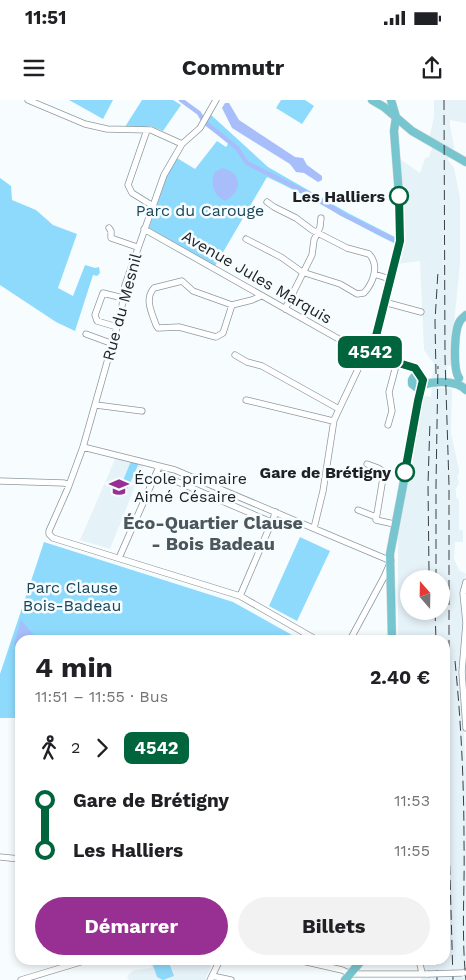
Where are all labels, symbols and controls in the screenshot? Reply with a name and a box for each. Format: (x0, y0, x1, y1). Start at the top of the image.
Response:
text: 11:51 (25, 6, 66, 29)
icon: menu (20, 54, 48, 82)
icon: share (418, 54, 446, 82)
text: Commutr (182, 55, 284, 80)
marker: Les Halliers (389, 186, 409, 206)
place label: Les Halliers (292, 187, 385, 206)
park label: Parc du Carouge (136, 201, 264, 220)
street label: Avenue Jules Marquis (179, 226, 335, 328)
street label: Rue du Mesnil (99, 251, 146, 363)
line badge: 4542 (335, 336, 405, 368)
text: 4542 (348, 341, 392, 362)
marker: Gare de Brétigny (395, 462, 415, 482)
place label: Gare de Brétigny (260, 463, 392, 482)
place label: École primaire Aimé Césaire (134, 469, 247, 506)
school or university icon: École primaire Aimé Césaire (108, 476, 130, 498)
district label: Éco-Quartier Clause - Bois Badeau (123, 512, 303, 554)
north arrow (400, 570, 450, 620)
map controls (400, 570, 450, 620)
park label: Parc Clause Bois-Badeau (23, 578, 121, 615)
text: 4 min (35, 651, 113, 684)
text: 2.40 € (370, 666, 430, 689)
text: 11:51 – 11:55 · Bus (35, 687, 168, 706)
icon: walk (35, 734, 63, 762)
icon: forward (88, 734, 116, 762)
text: 4542 (134, 737, 179, 758)
text: 2 (71, 738, 80, 757)
text: Gare de Brétigny (73, 789, 229, 812)
text: 11:53 (394, 791, 430, 810)
text: Les Halliers (73, 839, 183, 862)
text: 11:55 (394, 841, 430, 860)
button: Démarrer (35, 897, 228, 955)
button: Billets (238, 897, 430, 955)

